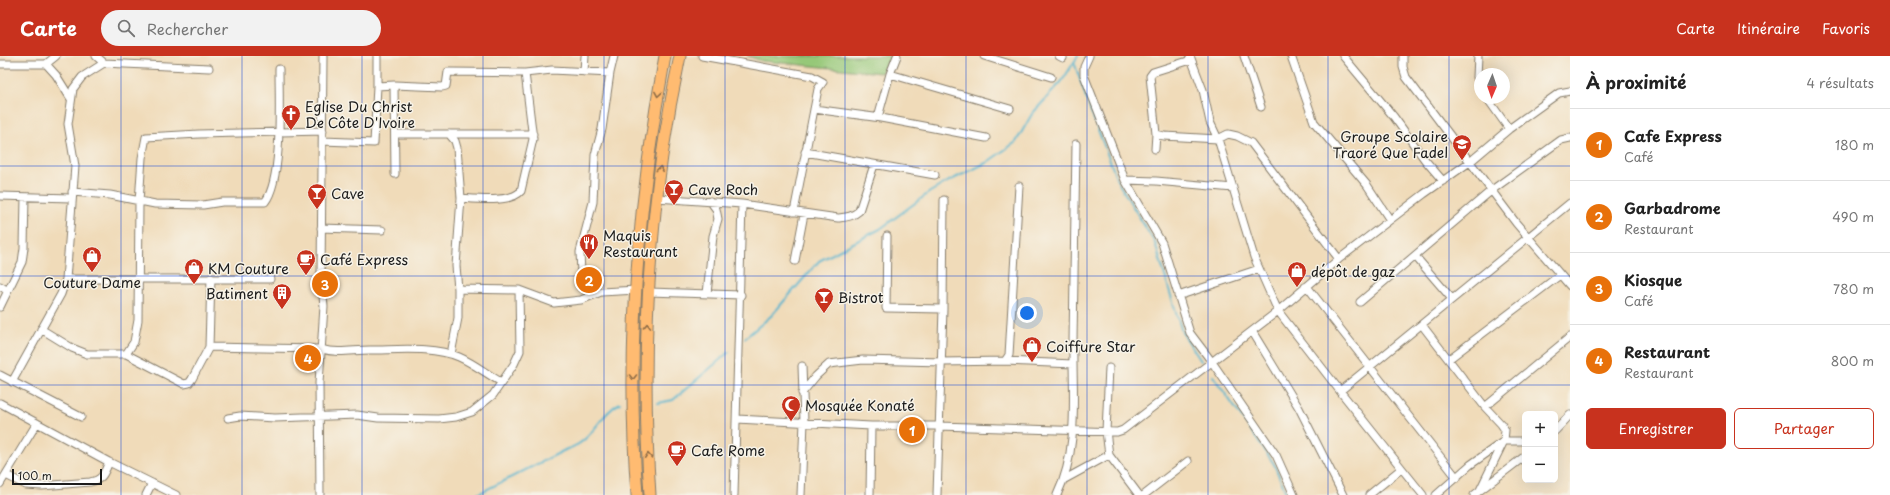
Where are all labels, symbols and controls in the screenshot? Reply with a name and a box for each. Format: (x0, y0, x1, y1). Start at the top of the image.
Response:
search box (101, 10, 381, 46)
text: Carte (20, 14, 77, 42)
icon: search (115, 17, 137, 39)
text: Rechercher (147, 17, 228, 40)
text: Carte (1676, 18, 1715, 39)
text: Itinéraire (1737, 18, 1800, 39)
text: Favoris (1822, 18, 1870, 39)
north arrow (1474, 68, 1510, 104)
text: À proximité (1586, 69, 1686, 95)
text: 4 résultats (1807, 73, 1874, 92)
one-way arrow (654, 91, 663, 97)
place label: Eglise Du Christ De Côte D'Ivoire (305, 96, 415, 133)
church icon: Eglise Du Christ De Côte D'Ivoire (280, 103, 302, 131)
text: Cafe Express (1624, 124, 1722, 147)
place label: Groupe Scolaire Traoré Que Fadel (1332, 126, 1448, 163)
school or university icon: Groupe Scolaire Traoré Que Fadel (1451, 133, 1473, 161)
text: 1 (1596, 135, 1602, 154)
text: 180 m (1835, 135, 1874, 154)
text: Café (1624, 147, 1653, 166)
one-way arrow (655, 166, 664, 172)
bar icon: Cave Roch (663, 178, 685, 206)
place label: Cave Roch (688, 179, 758, 200)
bar icon: Cave (306, 182, 328, 210)
place label: Cave (331, 183, 364, 204)
text: Garbadrome (1624, 196, 1721, 219)
text: 2 (1594, 207, 1604, 226)
text: 490 m (1832, 207, 1874, 226)
text: Restaurant (1624, 219, 1694, 238)
place label: Maquis Restaurant (603, 225, 678, 262)
restaurant icon: Maquis Restaurant (578, 232, 600, 260)
shop icon: Couture Dame (81, 245, 103, 273)
cafe icon: Café Express (295, 248, 317, 276)
place label: Café Express (320, 249, 409, 270)
shop icon: KM Couture (183, 257, 205, 285)
place label: KM Couture (208, 258, 289, 279)
shop icon: dépôt de gaz (1286, 260, 1308, 288)
place label: dépôt de gaz (1311, 261, 1395, 282)
pin: 2 (576, 265, 602, 295)
text: Kiosque (1624, 268, 1682, 291)
pin: 3 (312, 269, 338, 299)
place label: Couture Dame (43, 272, 141, 293)
text: 3 (1595, 279, 1603, 298)
text: 780 m (1833, 279, 1874, 298)
building icon: Batiment (271, 282, 293, 310)
place label: Batiment (206, 283, 268, 304)
bar icon: Bistrot (813, 286, 835, 314)
place label: Bistrot (838, 287, 884, 308)
text: Café (1624, 291, 1653, 310)
your location (1017, 303, 1037, 323)
one-way arrow (643, 323, 652, 329)
shop icon: Coiffure Star (1021, 335, 1043, 363)
place label: Coiffure Star (1046, 336, 1136, 357)
text: Restaurant (1624, 340, 1710, 363)
pin: 4 (295, 343, 321, 373)
text: 4 (1595, 351, 1603, 370)
text: 800 m (1831, 351, 1874, 370)
text: Restaurant (1624, 363, 1694, 382)
one-way arrow (629, 374, 637, 380)
mosque icon: Mosquée Konaté (780, 394, 802, 422)
place label: Mosquée Konaté (805, 395, 915, 416)
button: Enregistrer (1586, 408, 1726, 449)
button: Partager (1734, 408, 1874, 449)
map controls (1522, 411, 1558, 483)
button: + (1522, 411, 1558, 447)
pin: 1 (899, 415, 925, 445)
cafe icon: Cafe Rome (666, 439, 688, 467)
place label: Cafe Rome (691, 440, 765, 461)
button: − (1522, 447, 1558, 483)
one-way arrow (643, 453, 652, 459)
scale bar (12, 467, 102, 486)
text: 100 m (18, 467, 52, 484)

